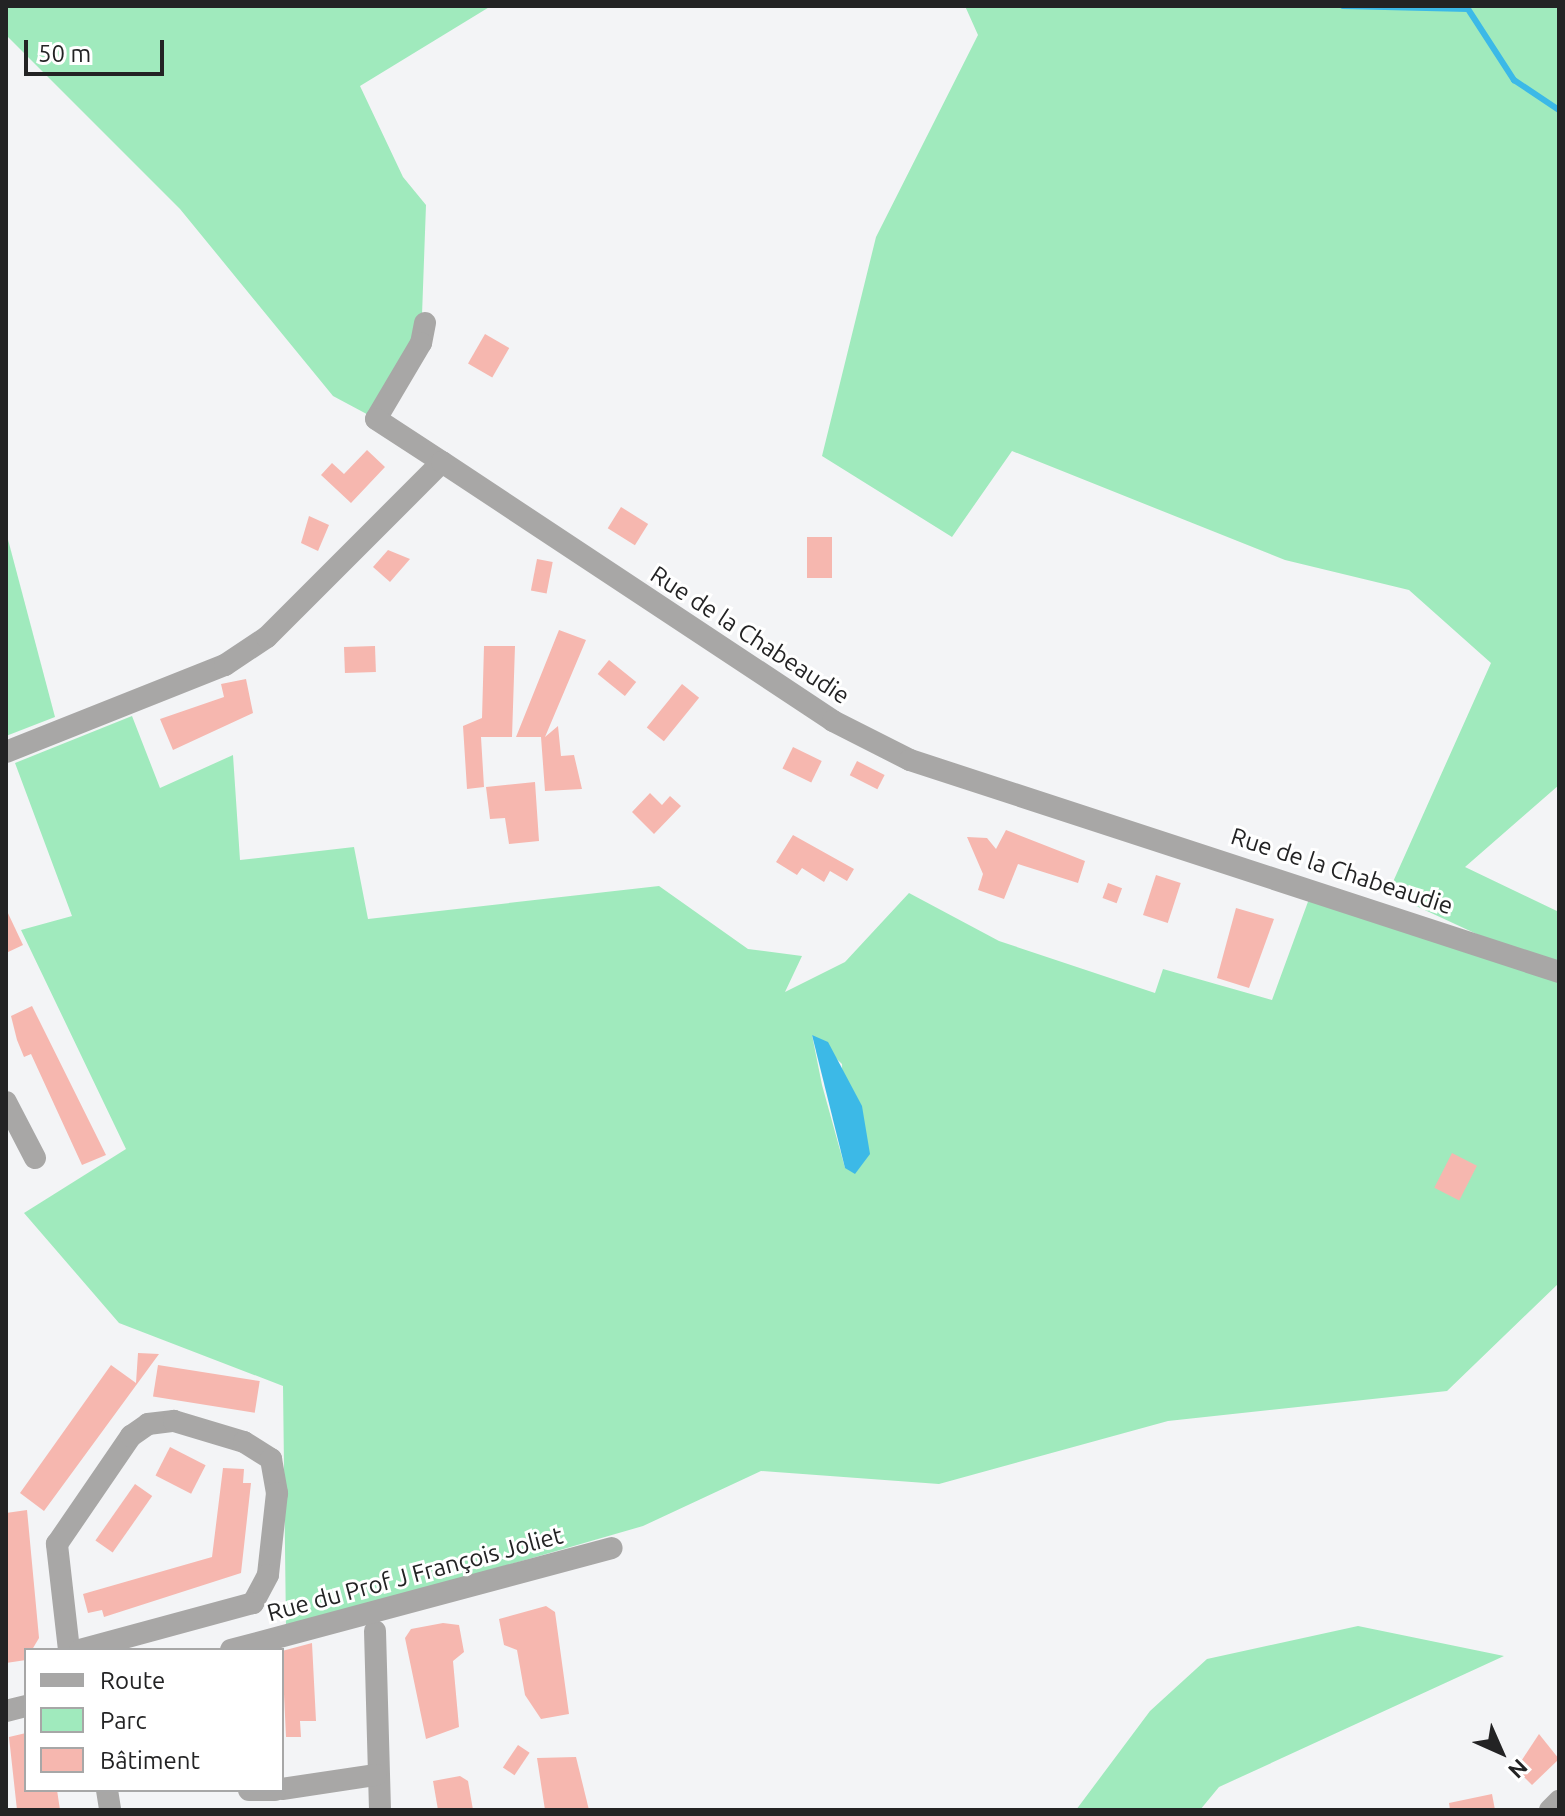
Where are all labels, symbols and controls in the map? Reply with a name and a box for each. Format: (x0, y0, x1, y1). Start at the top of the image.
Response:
scale bar (28, 24, 168, 74)
text: 50 m (38, 40, 91, 67)
street label: Rue de la Chabeaudie (645, 560, 855, 710)
street label: Rue de la Chabeaudie (1227, 822, 1457, 920)
street label: Rue du Prof J François Joliet (264, 1521, 566, 1627)
legend (24, 1648, 284, 1792)
text: Route (100, 1667, 165, 1694)
text: Parc (100, 1707, 147, 1734)
north arrow (1461, 1712, 1541, 1792)
text: Bâtiment (100, 1747, 200, 1774)
text: N (1504, 1755, 1533, 1784)

